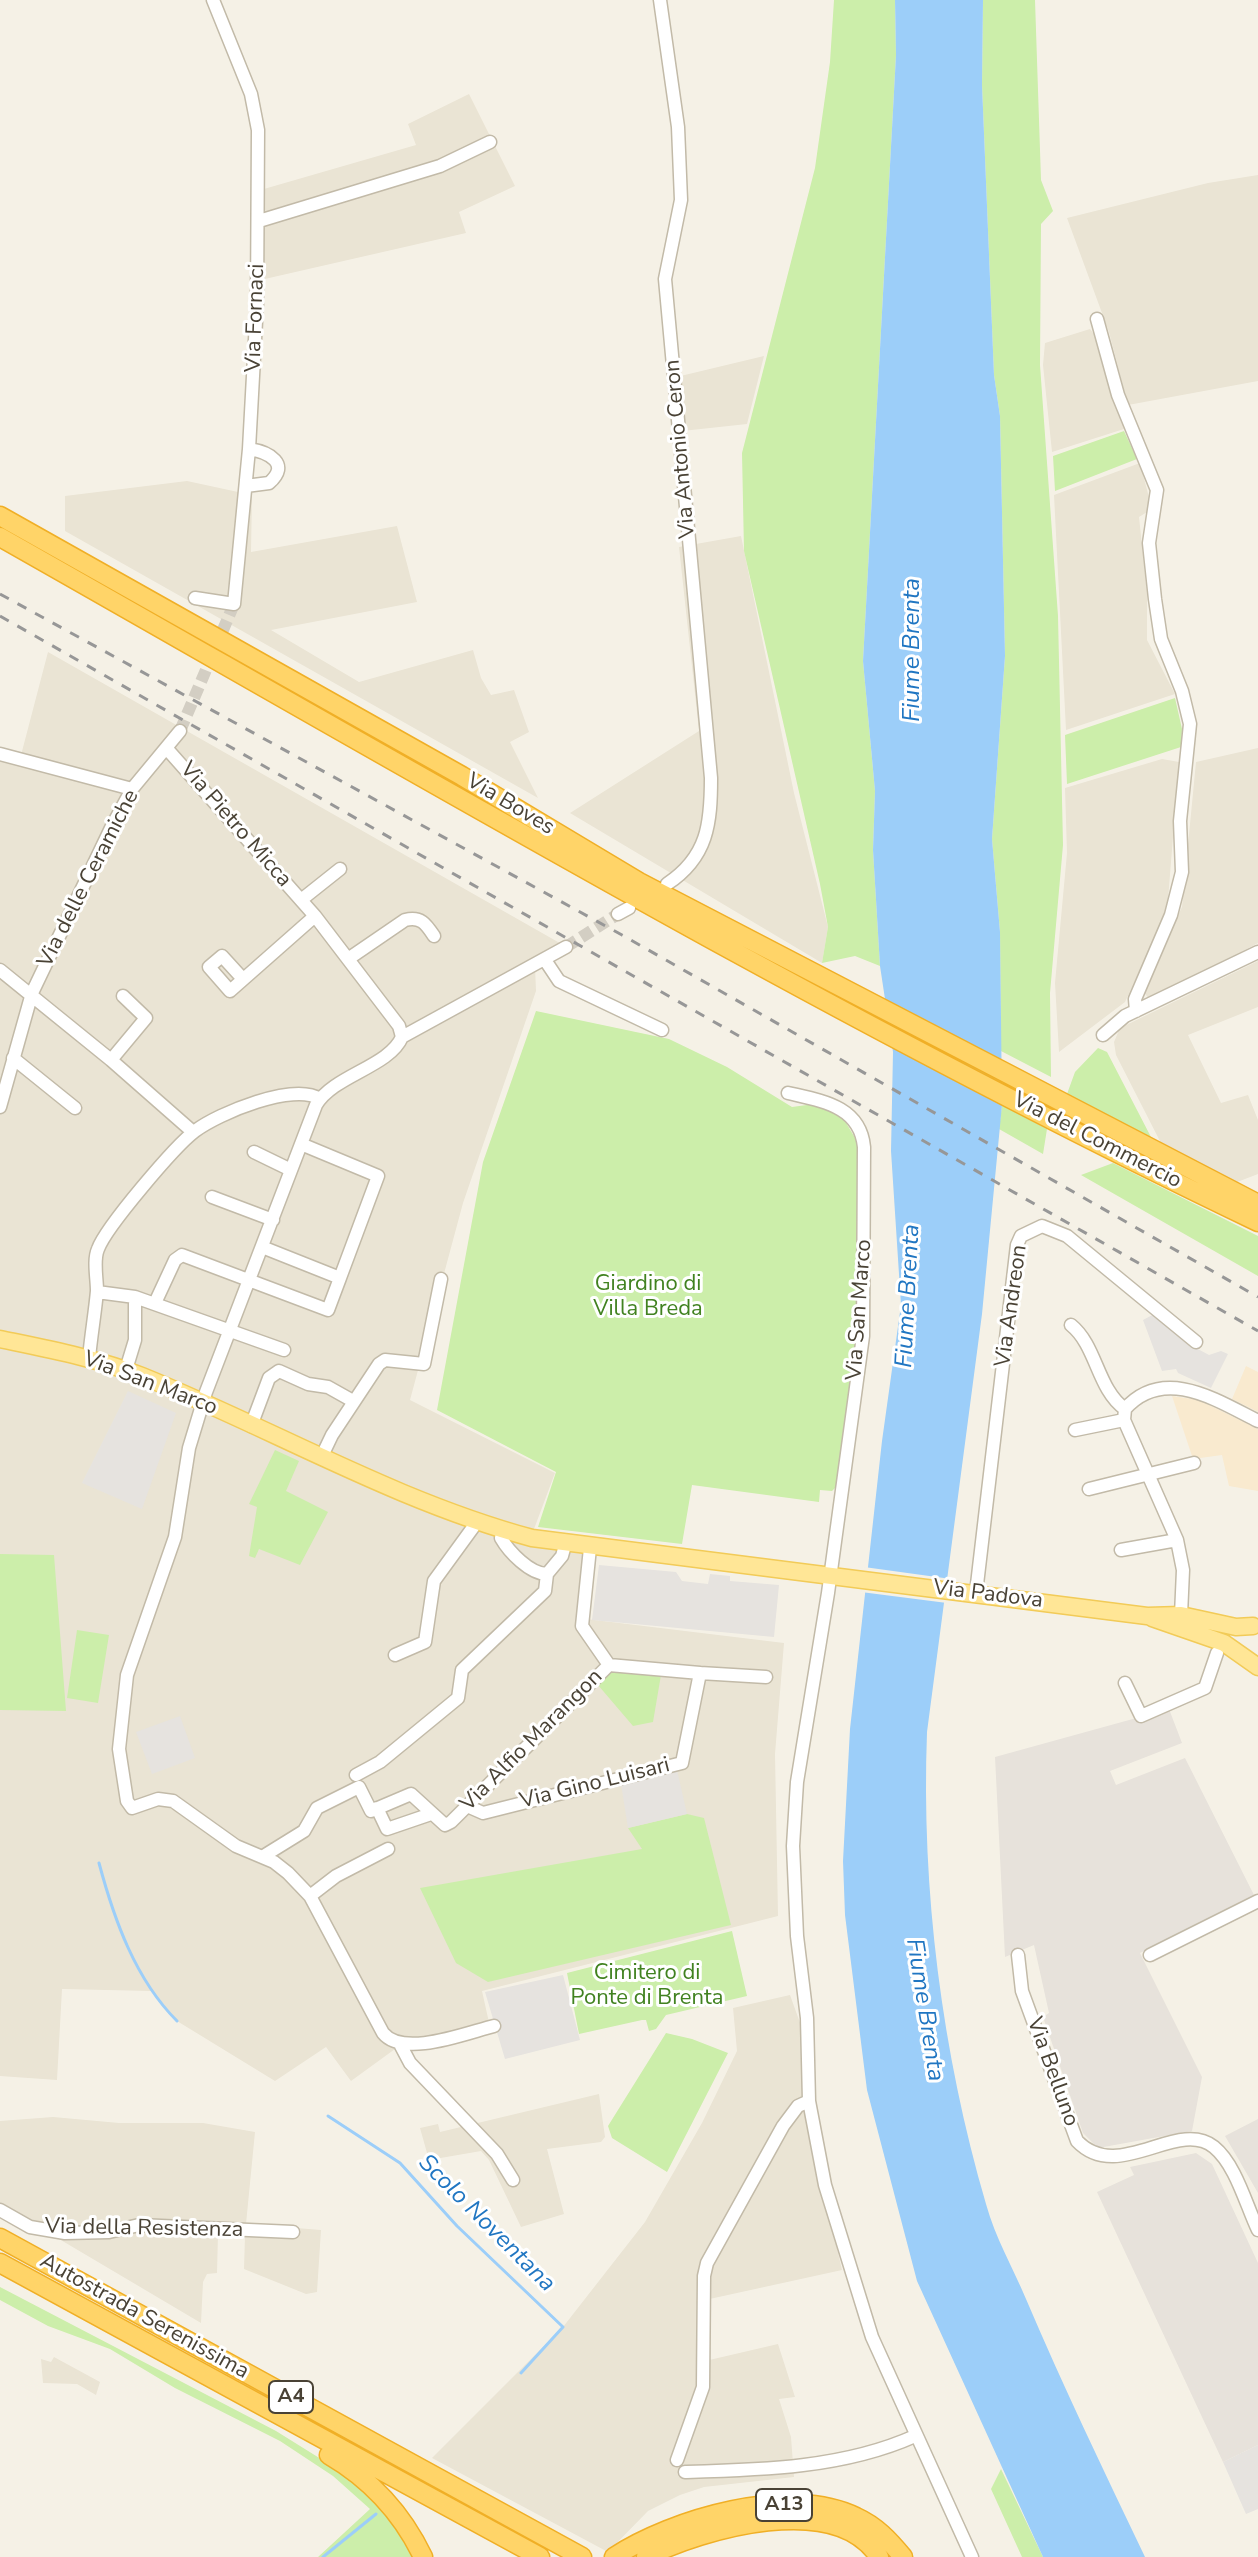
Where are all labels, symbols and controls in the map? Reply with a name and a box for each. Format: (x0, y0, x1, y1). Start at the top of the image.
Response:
street label: Via Fornaci (241, 263, 271, 373)
street label: Via Antonio Ceron (660, 358, 702, 540)
water label: Fiume Brenta (899, 578, 927, 722)
street label: Via Pietro Micca (173, 757, 297, 893)
street label: Via Boves (461, 768, 559, 842)
street label: Via delle Ceramiche (33, 786, 145, 972)
street label: Via del Commercio (1009, 1087, 1185, 1195)
water label: Fiume Brenta (891, 1223, 927, 1369)
street label: Via San Marco (842, 1239, 878, 1381)
street label: Via Andreon (990, 1243, 1034, 1369)
park label: Giardino di Villa Breda (593, 1272, 703, 1324)
street label: Via San Marco (79, 1346, 221, 1422)
street label: Via Padova (932, 1575, 1044, 1615)
street label: Via Alfio Marangon (455, 1664, 609, 1818)
street label: Via Gino Luisari (517, 1753, 673, 1815)
water label: Fiume Brenta (899, 1937, 949, 2083)
park label: Cimitero di Ponte di Brenta (571, 1961, 723, 2012)
street label: Via Belluno (1020, 2014, 1084, 2130)
water label: Scolo Noventana (411, 2149, 561, 2299)
street label: Via della Resistenza (45, 2214, 243, 2244)
street label: Autostrada Serenissima (35, 2248, 253, 2386)
road number: A4 (269, 2381, 313, 2413)
road number: A13 (756, 2489, 812, 2521)

